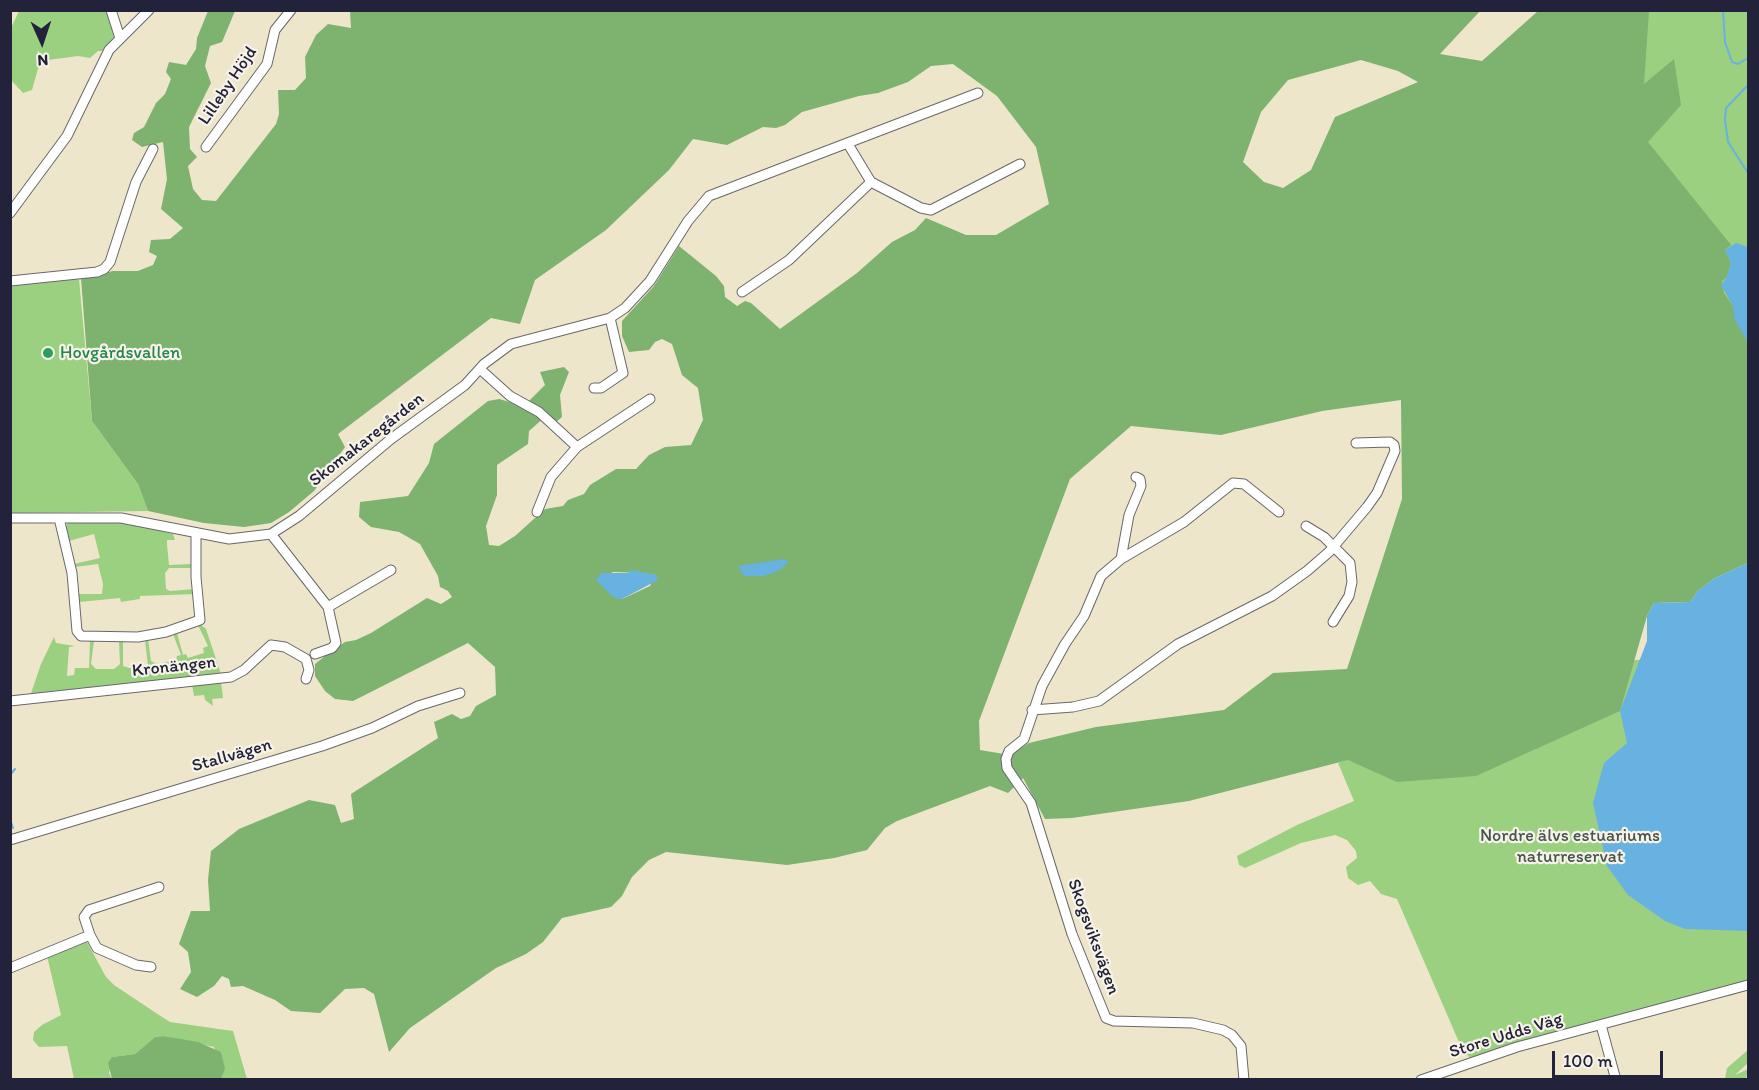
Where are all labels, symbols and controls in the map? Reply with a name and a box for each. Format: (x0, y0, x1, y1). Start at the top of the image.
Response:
north arrow (12, 12, 72, 72)
street label: Lilleby Höjd (194, 43, 262, 129)
text: N (37, 51, 49, 70)
place label: Hovgårdsvallen (60, 342, 180, 364)
marker: Hovgårdsvallen (41, 346, 55, 360)
street label: Skomakaregården (305, 388, 429, 492)
street label: Kronängen (131, 652, 217, 682)
street label: Stallvägen (190, 734, 274, 778)
park label: Nordre älvs estuariums naturreservat (1480, 825, 1660, 868)
street label: Skogsviksvägen (1062, 876, 1124, 998)
street label: Store Udds Väg (1447, 1009, 1565, 1063)
scale bar (1555, 1039, 1666, 1077)
text: 100 m (1563, 1050, 1613, 1072)

